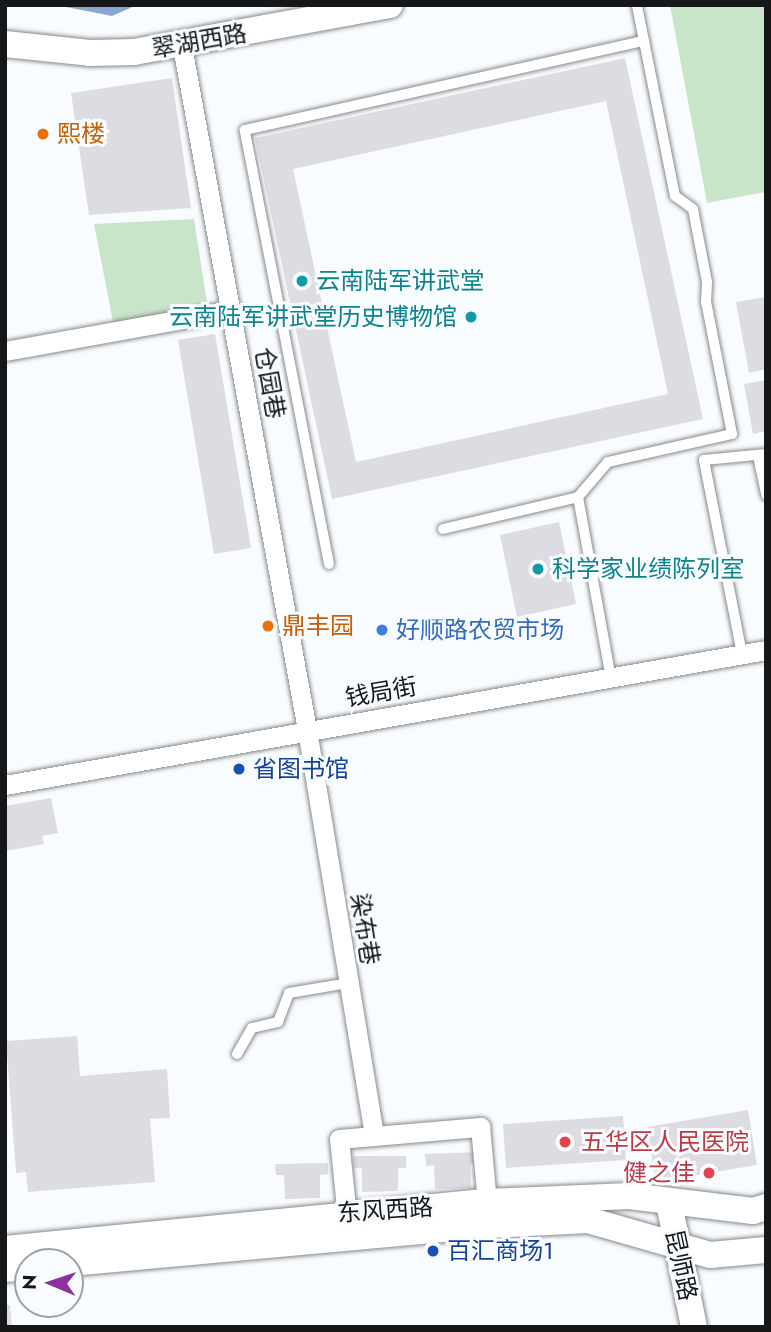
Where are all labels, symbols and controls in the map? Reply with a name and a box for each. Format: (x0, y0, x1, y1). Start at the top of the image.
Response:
street label: 翠湖西路 (149, 18, 249, 64)
place label: 熙楼 (57, 120, 105, 148)
marker: 熙楼 (35, 126, 51, 142)
place label: 云南陆军讲武堂 (316, 267, 484, 295)
marker: 云南陆军讲武堂 (294, 273, 310, 289)
place label: 云南陆军讲武堂历史博物馆 (169, 303, 457, 331)
marker: 云南陆军讲武堂历史博物馆 (463, 309, 479, 325)
street label: 仓园巷 (250, 345, 290, 421)
place label: 科学家业绩陈列室 (552, 555, 744, 583)
marker: 科学家业绩陈列室 (530, 561, 546, 577)
place label: 鼎丰园 (282, 612, 354, 640)
place label: 好顺路农贸市场 (396, 616, 564, 644)
marker: 鼎丰园 (260, 618, 276, 634)
marker: 好顺路农贸市场 (374, 622, 390, 638)
street label: 钱局街 (343, 672, 419, 712)
place label: 省图书馆 (253, 755, 349, 783)
marker: 省图书馆 (231, 761, 247, 777)
street label: 染布巷 (345, 891, 385, 967)
place label: 五华区人民医院 (581, 1128, 749, 1156)
marker: 五华区人民医院 (555, 1132, 575, 1152)
place label: 健之佳 (623, 1159, 695, 1187)
marker: 健之佳 (701, 1165, 717, 1181)
street label: 东风西路 (336, 1192, 434, 1228)
street label: 昆师路 (659, 1227, 703, 1303)
place label: 百汇商场1 (447, 1237, 554, 1265)
marker: 百汇商场1 (425, 1243, 441, 1259)
north arrow (14, 1248, 84, 1318)
text: N (16, 1274, 43, 1290)

